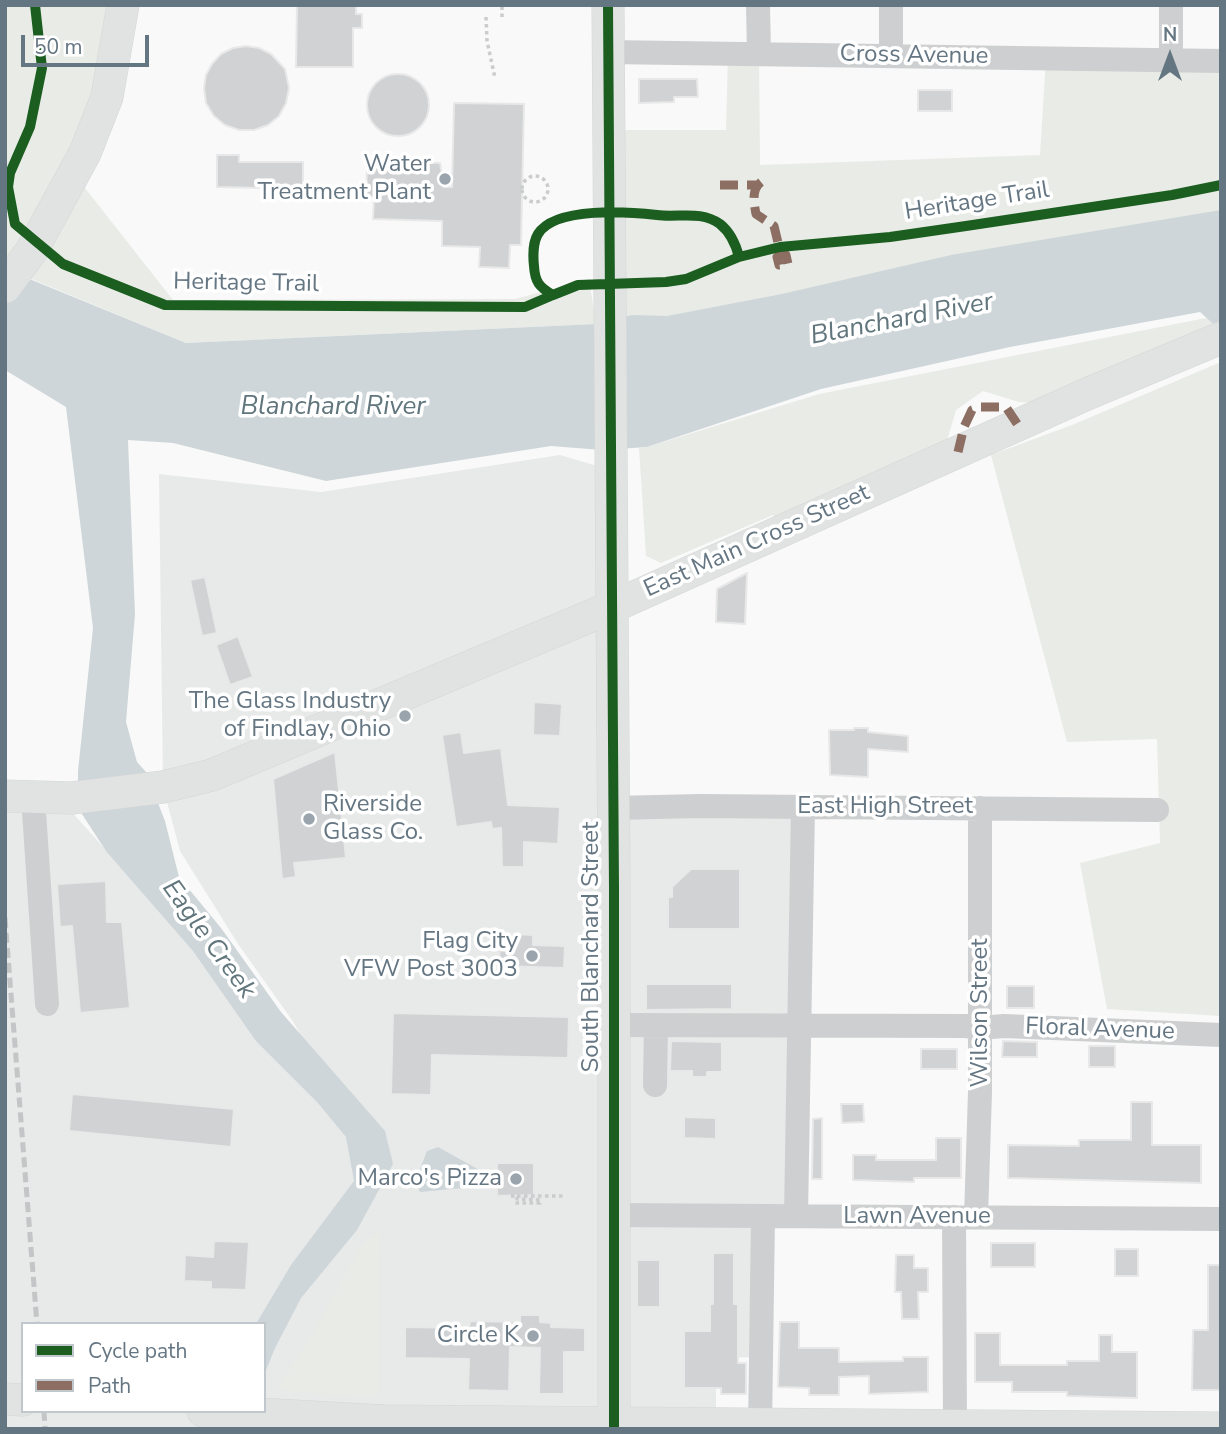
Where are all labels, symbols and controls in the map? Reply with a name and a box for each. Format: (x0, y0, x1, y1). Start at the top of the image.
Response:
scale bar (24, 21, 152, 65)
north arrow (1135, 21, 1205, 91)
text: N (1163, 22, 1177, 48)
text: 50 m (34, 33, 83, 61)
street label: Cross Avenue (839, 40, 989, 72)
place label: Water Treatment Plant (257, 151, 431, 207)
marker: Water Treatment Plant (437, 171, 453, 187)
street label: Heritage Trail (903, 176, 1051, 228)
street label: Heritage Trail (173, 268, 319, 300)
water label: Blanchard River (808, 287, 996, 353)
water label: Blanchard River (240, 392, 426, 424)
street label: East Main Cross Street (640, 479, 874, 605)
place label: The Glass Industry of Findlay, Ohio (189, 688, 391, 744)
marker: The Glass Industry of Findlay, Ohio (397, 708, 413, 724)
place label: Riverside Glass Co. (323, 791, 423, 847)
street label: East High Street (797, 793, 973, 821)
marker: Riverside Glass Co. (301, 811, 317, 827)
street label: South Blanchard Street (578, 822, 606, 1072)
water label: Eagle Creek (154, 874, 262, 1006)
place label: Flag City VFW Post 3003 (344, 928, 518, 984)
street label: Wilson Street (967, 938, 995, 1088)
marker: Flag City VFW Post 3003 (524, 948, 540, 964)
street label: Floral Avenue (1025, 1013, 1175, 1047)
place label: Marco's Pizza (358, 1165, 502, 1193)
marker: Marco's Pizza (508, 1171, 524, 1187)
street label: Lawn Avenue (843, 1203, 991, 1231)
legend (21, 1322, 266, 1413)
place label: Circle K (437, 1322, 519, 1350)
marker: Circle K (525, 1328, 541, 1344)
text: Cycle path (88, 1337, 187, 1365)
text: Path (88, 1372, 131, 1400)

